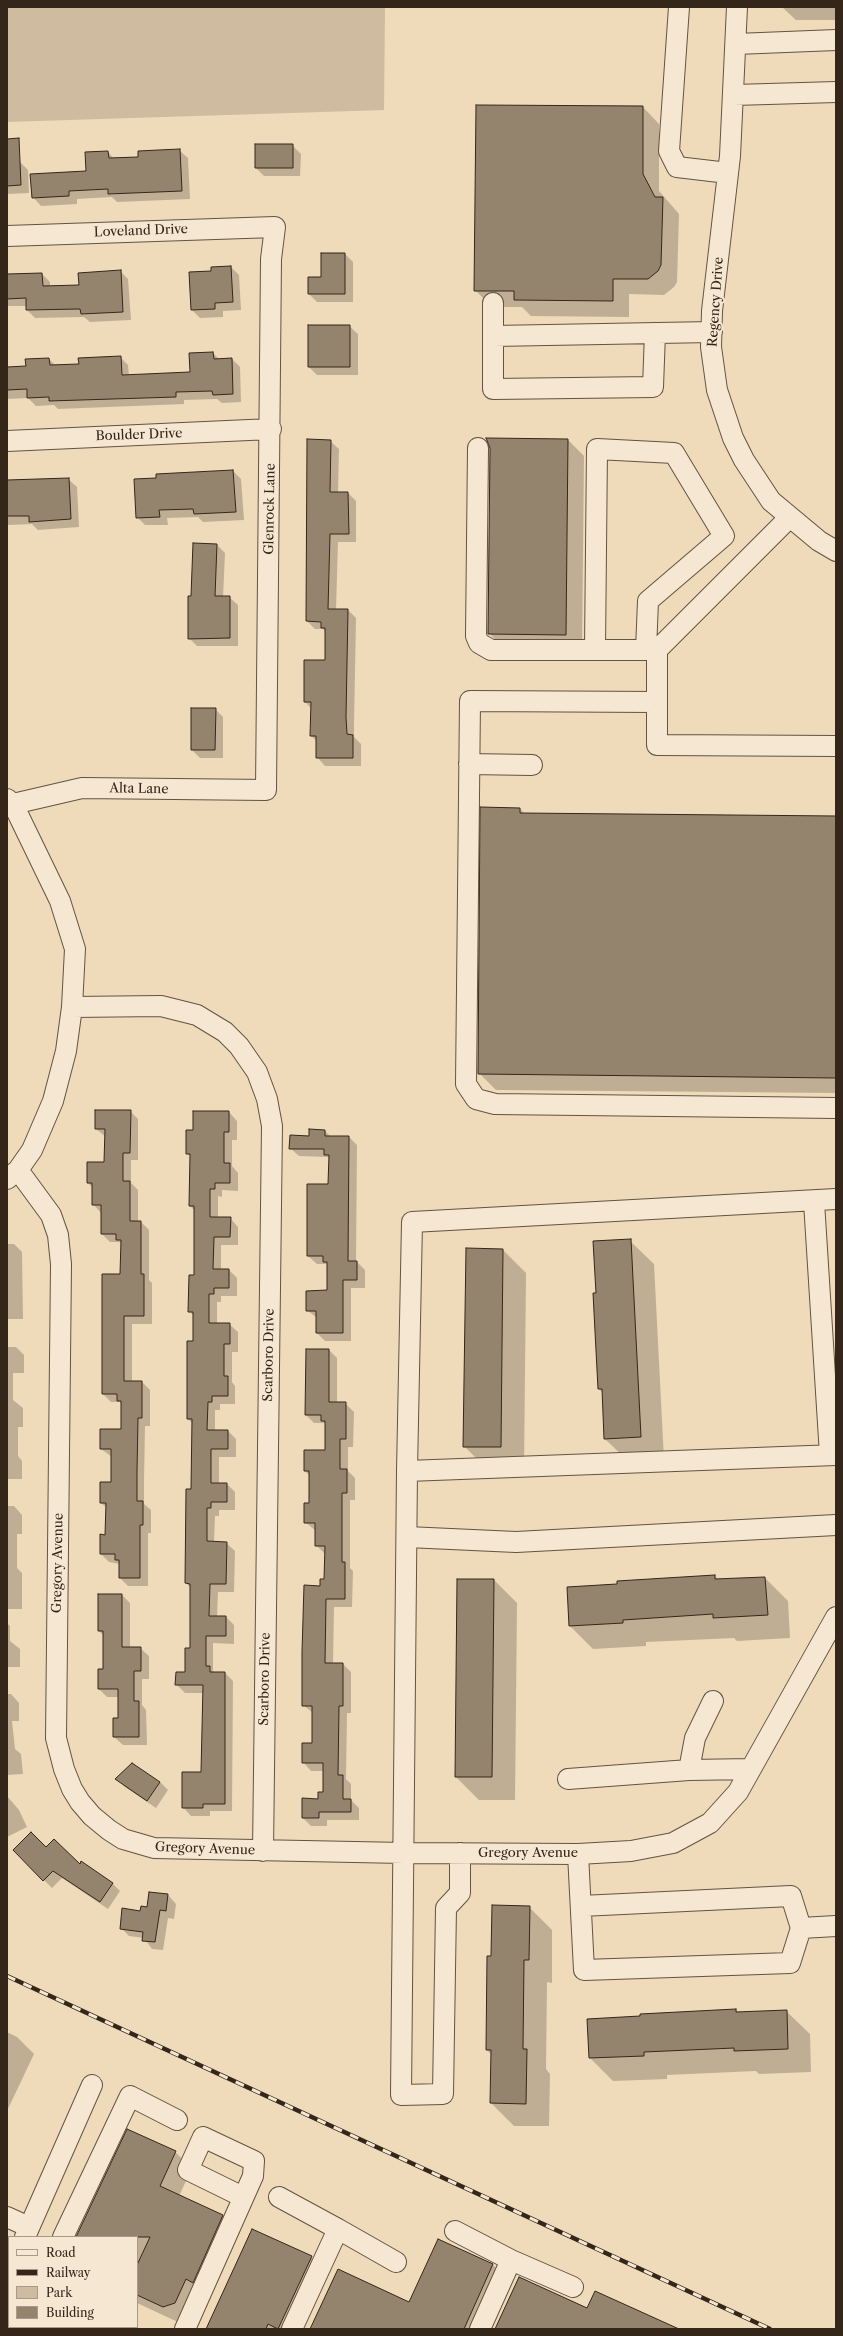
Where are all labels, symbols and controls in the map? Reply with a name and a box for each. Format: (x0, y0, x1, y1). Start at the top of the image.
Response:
street label: Loveland Drive (94, 222, 188, 240)
street label: Regency Drive (705, 257, 727, 347)
street label: Boulder Drive (95, 426, 183, 444)
street label: Glenrock Lane (261, 463, 279, 555)
street label: Alta Lane (109, 781, 169, 797)
street label: Scarboro Drive (260, 1308, 278, 1402)
street label: Gregory Avenue (49, 1513, 67, 1613)
street label: Scarboro Drive (256, 1632, 274, 1726)
street label: Gregory Avenue (155, 1839, 255, 1859)
street label: Gregory Avenue (478, 1845, 578, 1861)
legend (8, 2236, 138, 2328)
text: Road (46, 2245, 76, 2260)
text: Railway (46, 2265, 91, 2280)
text: Park (46, 2285, 72, 2300)
text: Building (46, 2305, 94, 2320)

